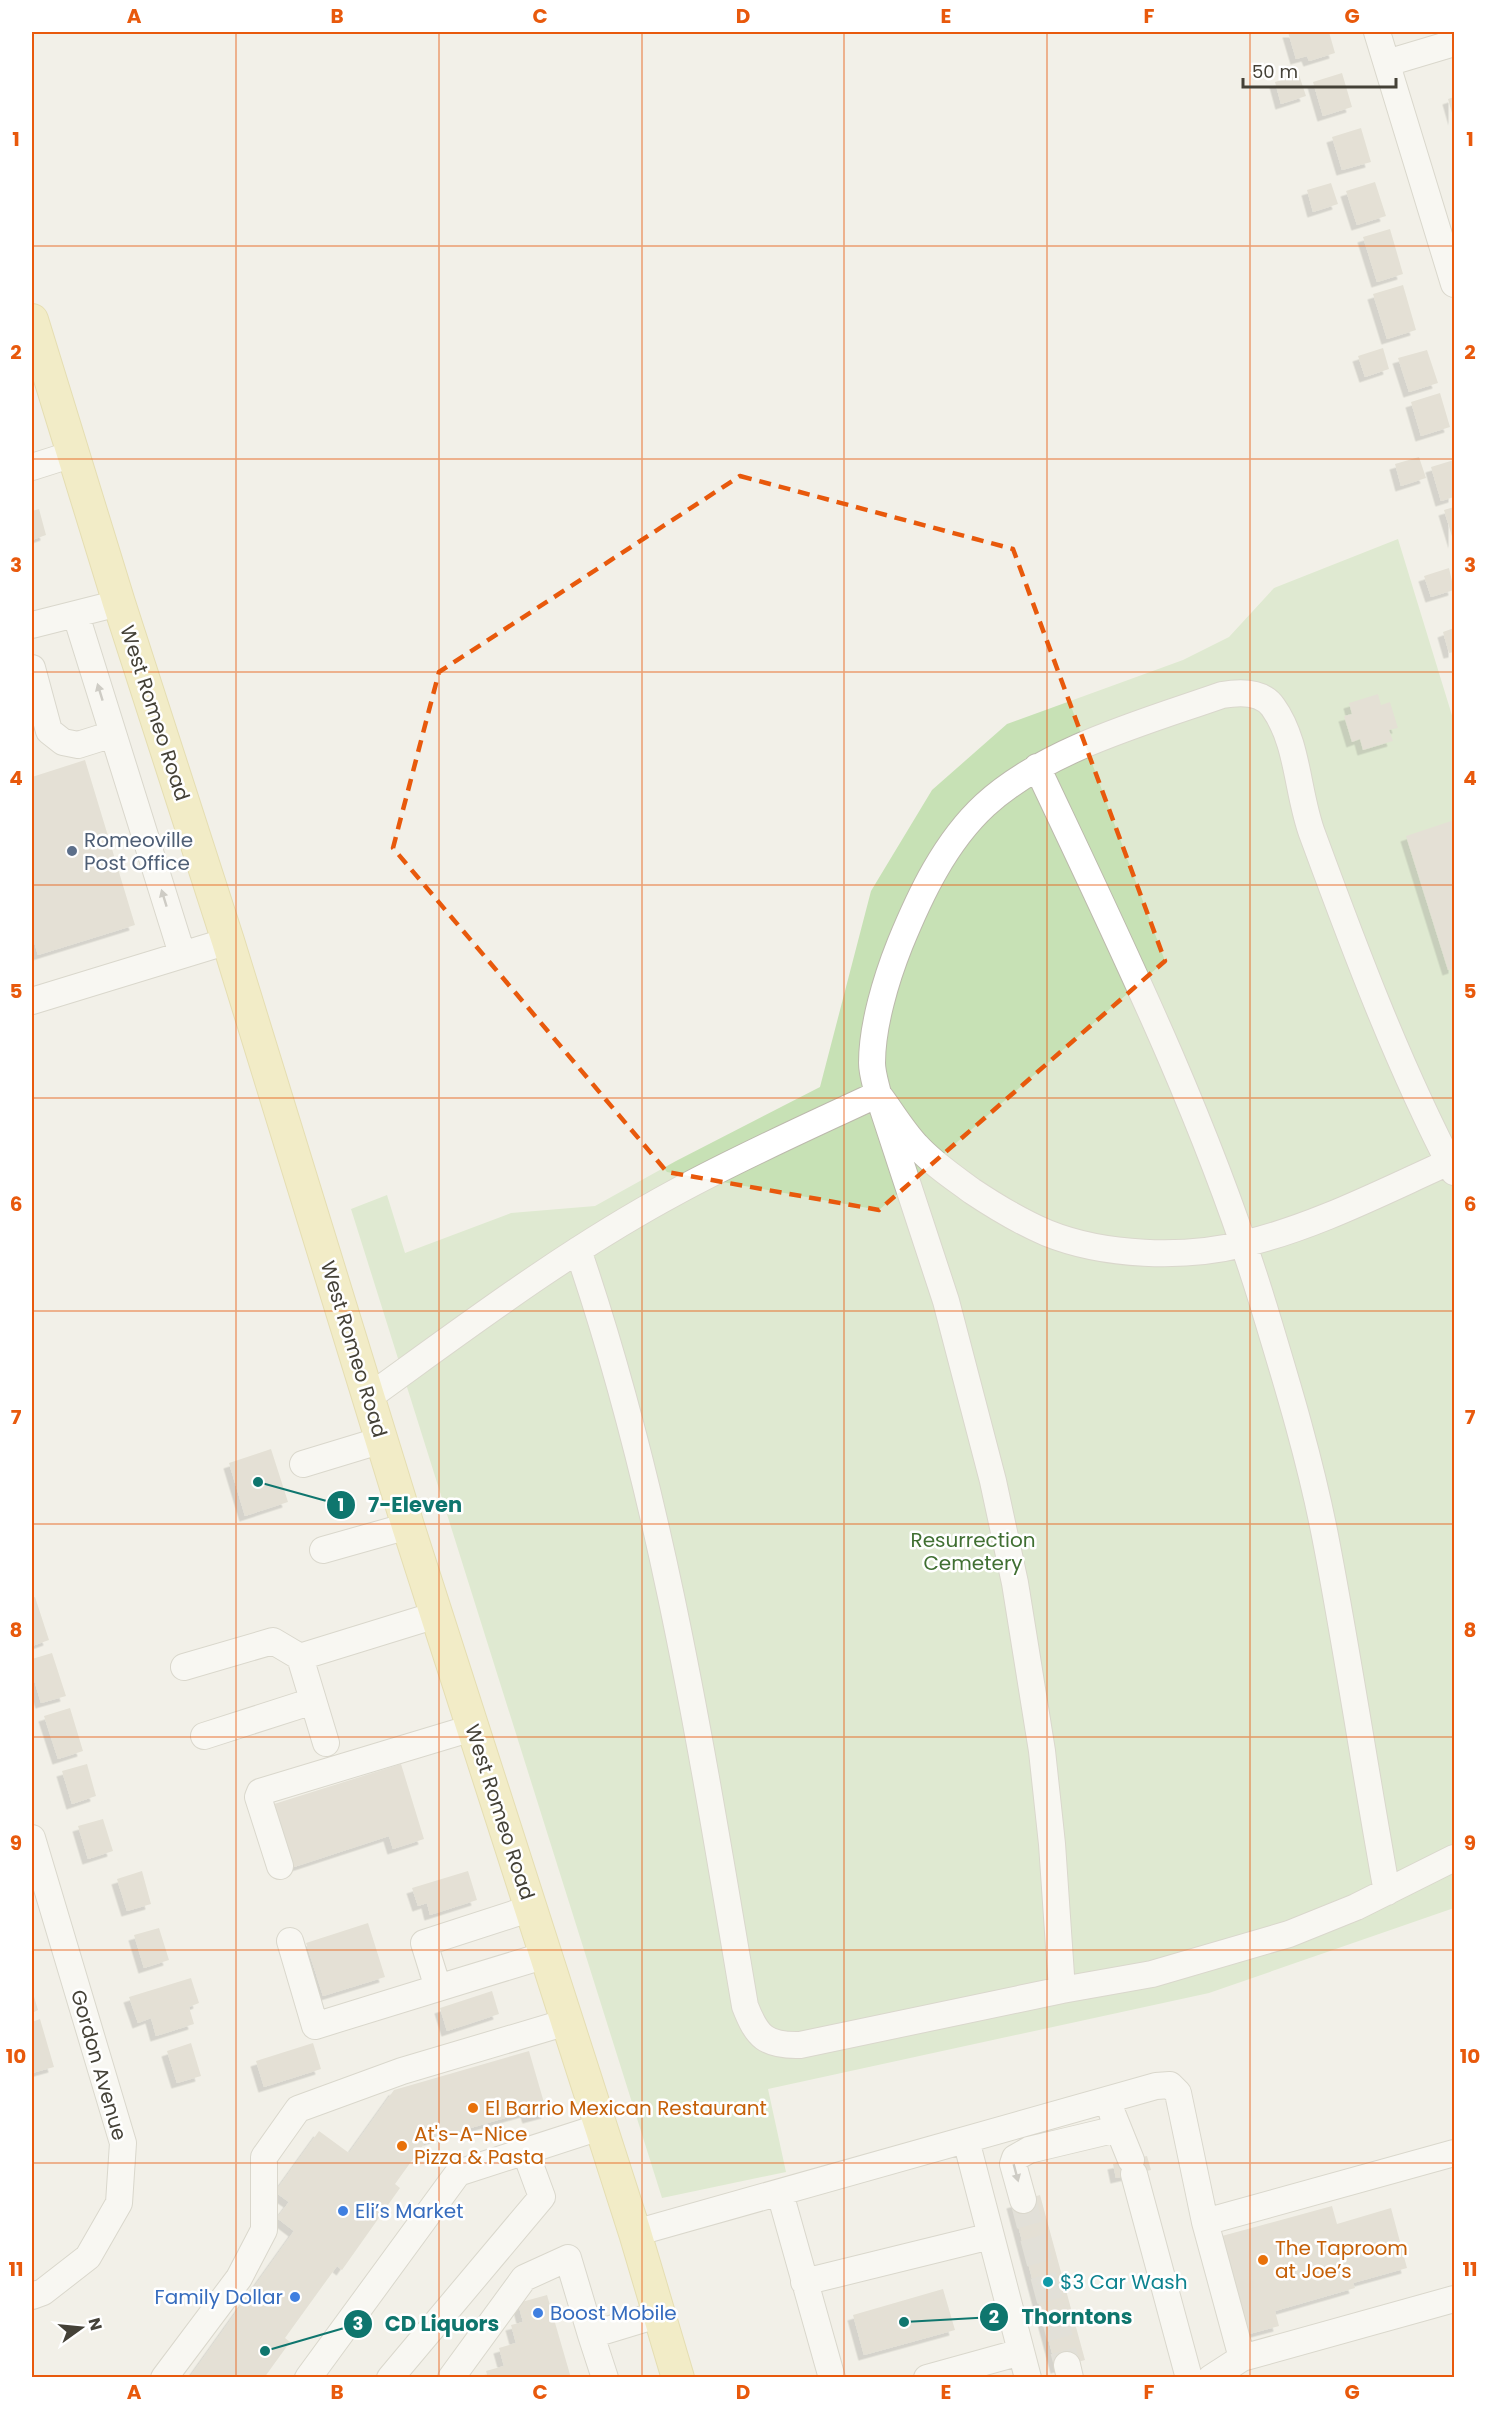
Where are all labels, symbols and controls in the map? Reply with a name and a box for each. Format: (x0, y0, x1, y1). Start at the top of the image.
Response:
text: A (127, 2, 142, 30)
text: B (330, 2, 344, 30)
text: C (532, 2, 548, 30)
text: D (736, 2, 750, 30)
text: E (941, 2, 951, 30)
text: F (1144, 2, 1155, 30)
text: G (1344, 2, 1360, 30)
scale bar (1243, 51, 1396, 89)
text: 50 m (1252, 59, 1298, 84)
text: 1 (12, 125, 20, 153)
text: 1 (1466, 125, 1474, 153)
text: 2 (10, 338, 22, 366)
text: 2 (1464, 338, 1476, 366)
text: 3 (10, 551, 22, 579)
text: 3 (1464, 551, 1476, 579)
street label: West Romeo Road (113, 622, 197, 804)
one-way arrow (95, 683, 104, 701)
text: 4 (9, 764, 23, 792)
text: 4 (1463, 764, 1477, 792)
place label: Romeoville Post Office (84, 826, 193, 877)
marker: Romeoville Post Office (65, 844, 79, 858)
one-way arrow (159, 889, 168, 907)
text: 5 (10, 977, 23, 1005)
text: 5 (1464, 977, 1477, 1005)
text: 6 (10, 1190, 22, 1218)
text: 6 (1464, 1190, 1476, 1218)
street label: West Romeo Road (314, 1257, 394, 1441)
text: 7 (11, 1403, 22, 1431)
text: 7 (1465, 1403, 1476, 1431)
callout: 7-Eleven (326, 1485, 474, 1524)
text: 7-Eleven (368, 1490, 462, 1519)
text: 1 (338, 1492, 344, 1517)
park label: Resurrection Cemetery (910, 1526, 1036, 1577)
text: 8 (10, 1616, 22, 1644)
text: 8 (1464, 1616, 1476, 1644)
street label: West Romeo Road (458, 1721, 542, 1903)
text: 9 (10, 1829, 22, 1857)
text: 9 (1464, 1829, 1476, 1857)
street label: Gordon Avenue (64, 1986, 134, 2144)
text: 10 (6, 2042, 26, 2070)
text: 10 (1460, 2042, 1480, 2070)
place label: El Barrio Mexican Restaurant (485, 2094, 767, 2122)
marker: El Barrio Mexican Restaurant (466, 2101, 480, 2115)
place label: At's-A-Nice Pizza & Pasta (414, 2120, 544, 2171)
marker: At's-A-Nice Pizza & Pasta (395, 2139, 409, 2153)
one-way arrow (1012, 2164, 1021, 2182)
place label: Eli’s Market (355, 2197, 463, 2225)
marker: Eli’s Market (336, 2204, 350, 2218)
place label: The Taproom at Joe’s (1275, 2234, 1408, 2285)
marker: The Taproom at Joe’s (1256, 2253, 1270, 2267)
text: 11 (8, 2255, 24, 2283)
text: 11 (1462, 2255, 1478, 2283)
place label: $3 Car Wash (1060, 2268, 1188, 2296)
marker: $3 Car Wash (1041, 2275, 1055, 2289)
place label: Family Dollar (155, 2283, 283, 2311)
marker: Family Dollar (288, 2290, 302, 2304)
callout: Thorntons (979, 2297, 1144, 2336)
north arrow (51, 2298, 111, 2358)
place label: Boost Mobile (550, 2299, 677, 2327)
text: Thorntons (1022, 2302, 1132, 2331)
callout: CD Liquors (343, 2304, 511, 2343)
text: 2 (989, 2304, 999, 2329)
marker: Boost Mobile (531, 2306, 545, 2320)
text: CD Liquors (385, 2309, 499, 2338)
text: 3 (353, 2311, 363, 2336)
text: N (82, 2315, 108, 2333)
text: A (127, 2378, 142, 2406)
text: B (330, 2378, 344, 2406)
text: C (532, 2378, 548, 2406)
text: D (736, 2378, 750, 2406)
text: E (941, 2378, 951, 2406)
text: F (1144, 2378, 1155, 2406)
text: G (1344, 2378, 1360, 2406)

